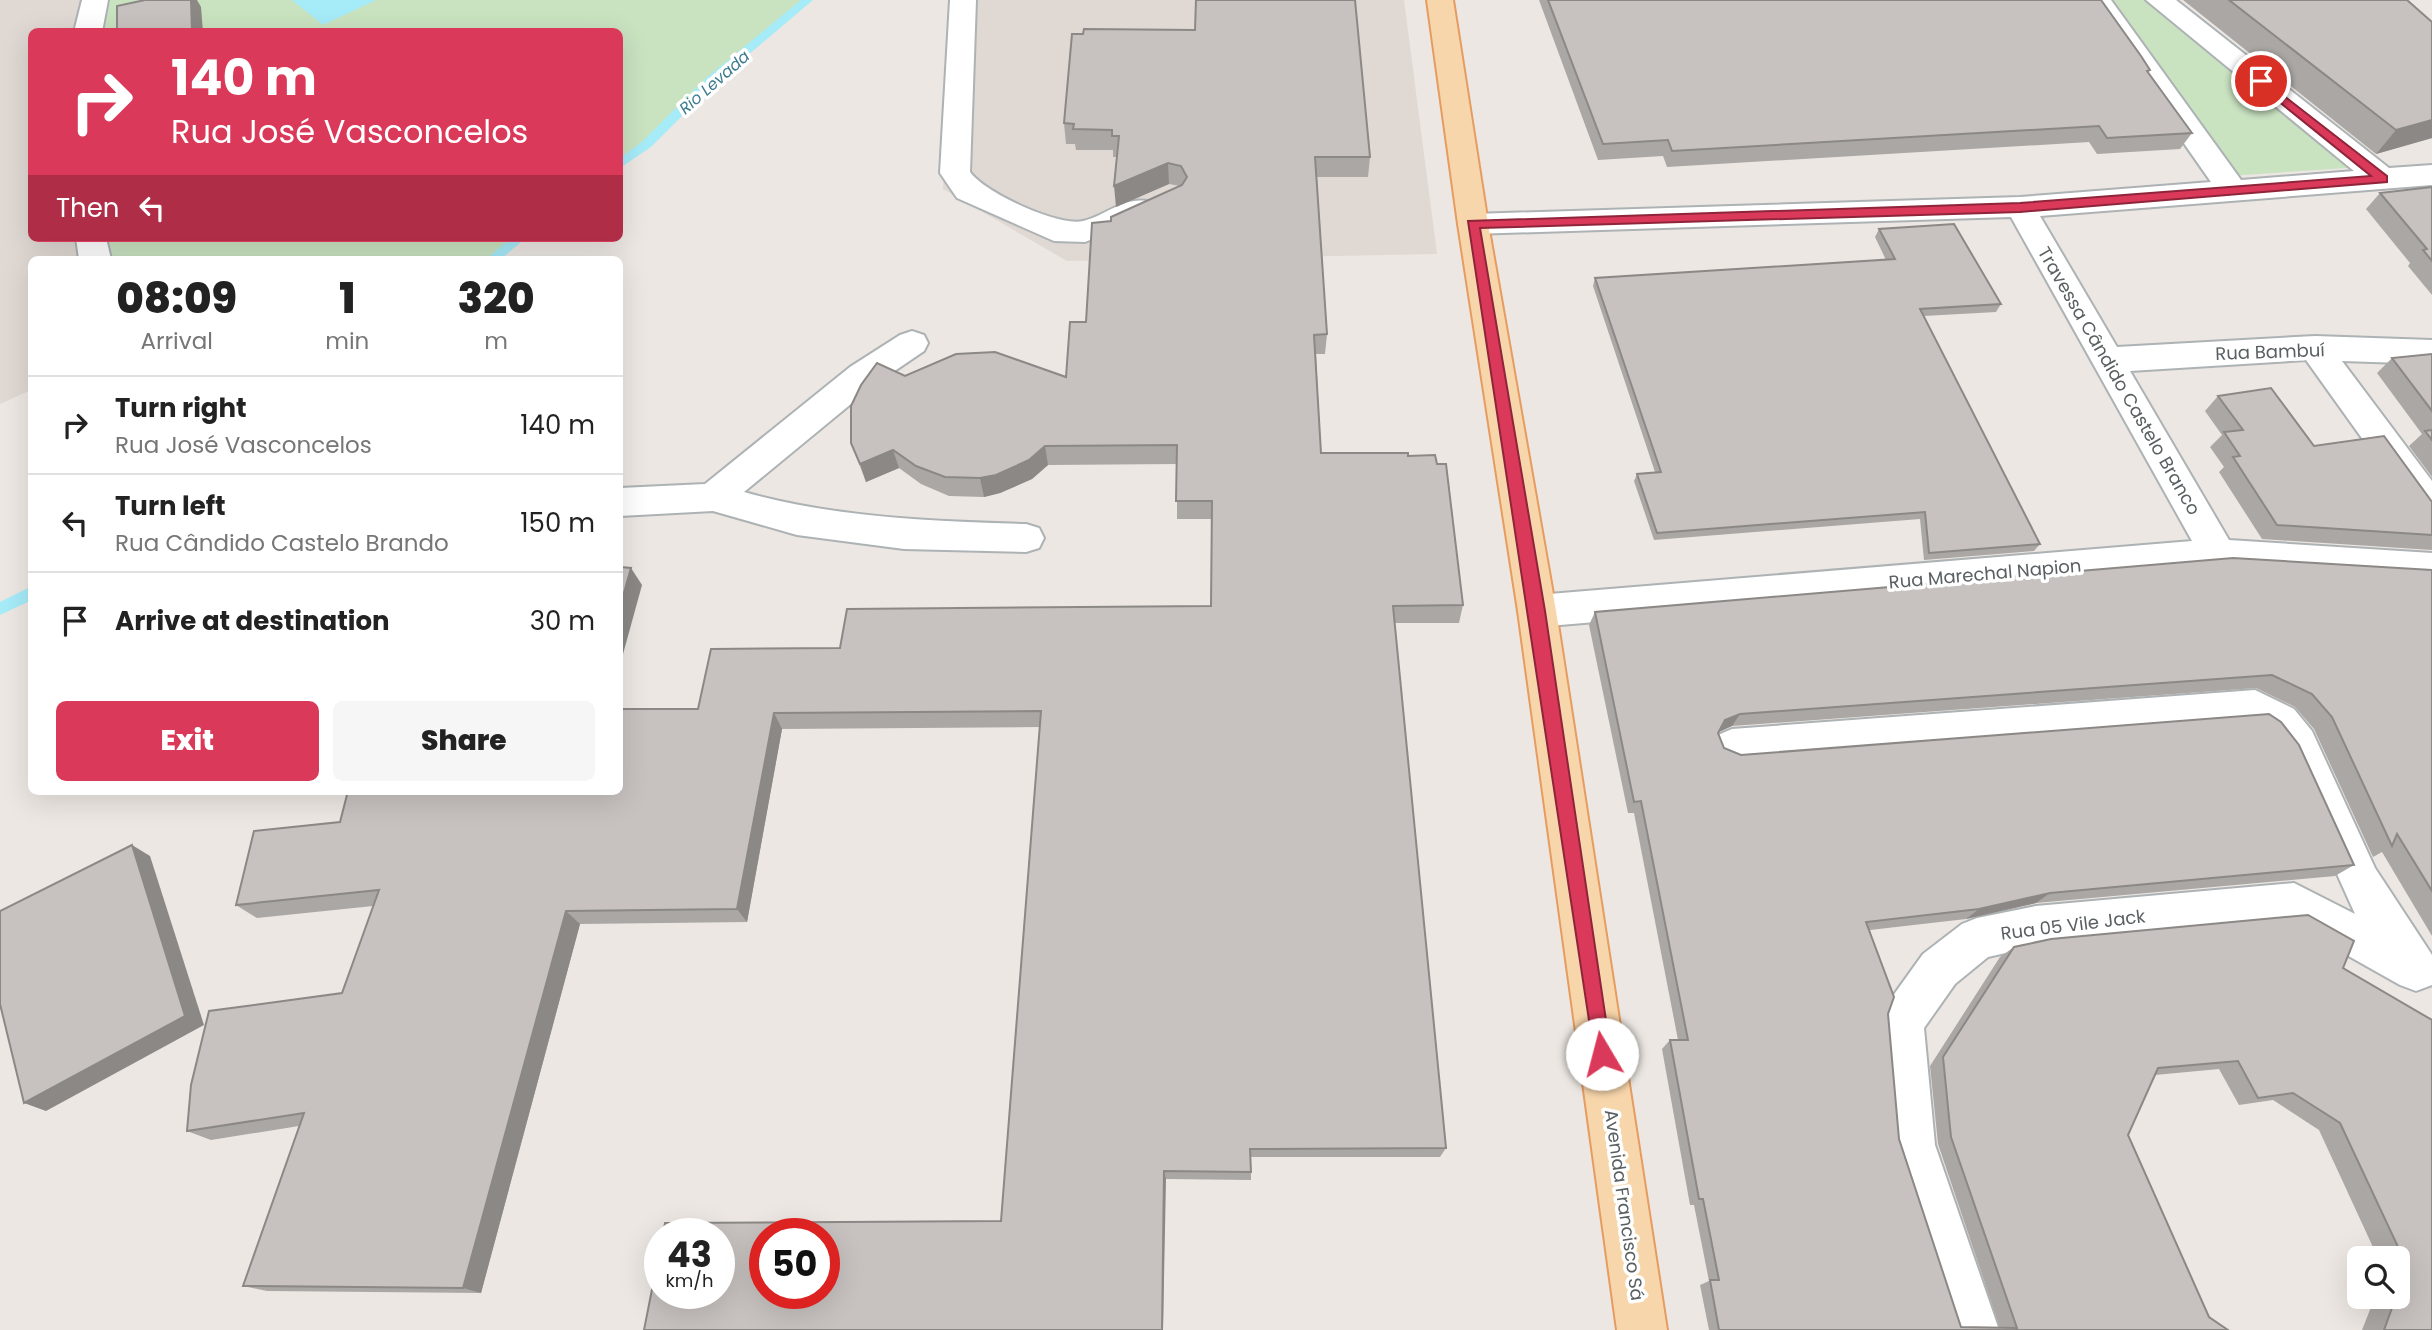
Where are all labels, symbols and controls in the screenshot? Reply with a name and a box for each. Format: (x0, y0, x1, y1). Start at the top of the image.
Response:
text: 140 m (171, 44, 317, 112)
water label: Rio Levada (674, 45, 755, 120)
pin (2231, 51, 2291, 111)
icon: right (56, 56, 147, 147)
icon: arrive (2242, 62, 2280, 100)
text: Rua José Vasconcelos (171, 109, 528, 154)
icon: left (133, 189, 171, 227)
text: Then (56, 190, 119, 226)
street label: Travessa Cândido Castelo Branco (2032, 242, 2207, 520)
text: 08:09 (116, 269, 237, 328)
text: 1 (339, 269, 355, 328)
text: 320 (458, 269, 535, 328)
text: Arrival (140, 325, 213, 357)
text: min (325, 325, 369, 357)
text: m (484, 325, 508, 357)
street label: Rua Bambuí (2215, 337, 2325, 366)
text: Turn right (115, 390, 247, 426)
icon: right (56, 406, 94, 444)
text: 140 m (520, 407, 595, 443)
text: Rua José Vasconcelos (115, 429, 372, 461)
text: Turn left (115, 488, 226, 524)
icon: left (56, 504, 94, 542)
text: 150 m (520, 505, 595, 541)
text: Rua Cândido Castelo Brando (115, 527, 449, 559)
street label: Rua Marechal Napion (1888, 553, 2082, 594)
icon: arrive (56, 602, 94, 640)
text: Arrive at destination (115, 603, 390, 639)
text: 30 m (530, 603, 595, 639)
button: Exit (56, 701, 319, 781)
button: Share (333, 701, 595, 781)
street label: Rua 05 Vile Jack (1999, 903, 2148, 946)
position arrow (1565, 1017, 1639, 1091)
street label: Avenida Francisco Sá (1599, 1108, 1650, 1302)
speed limit sign: 50 (749, 1218, 840, 1309)
text: 43 (667, 1230, 712, 1279)
map controls (2347, 1246, 2410, 1309)
button: search (2347, 1246, 2410, 1309)
text: km/h (666, 1268, 713, 1293)

